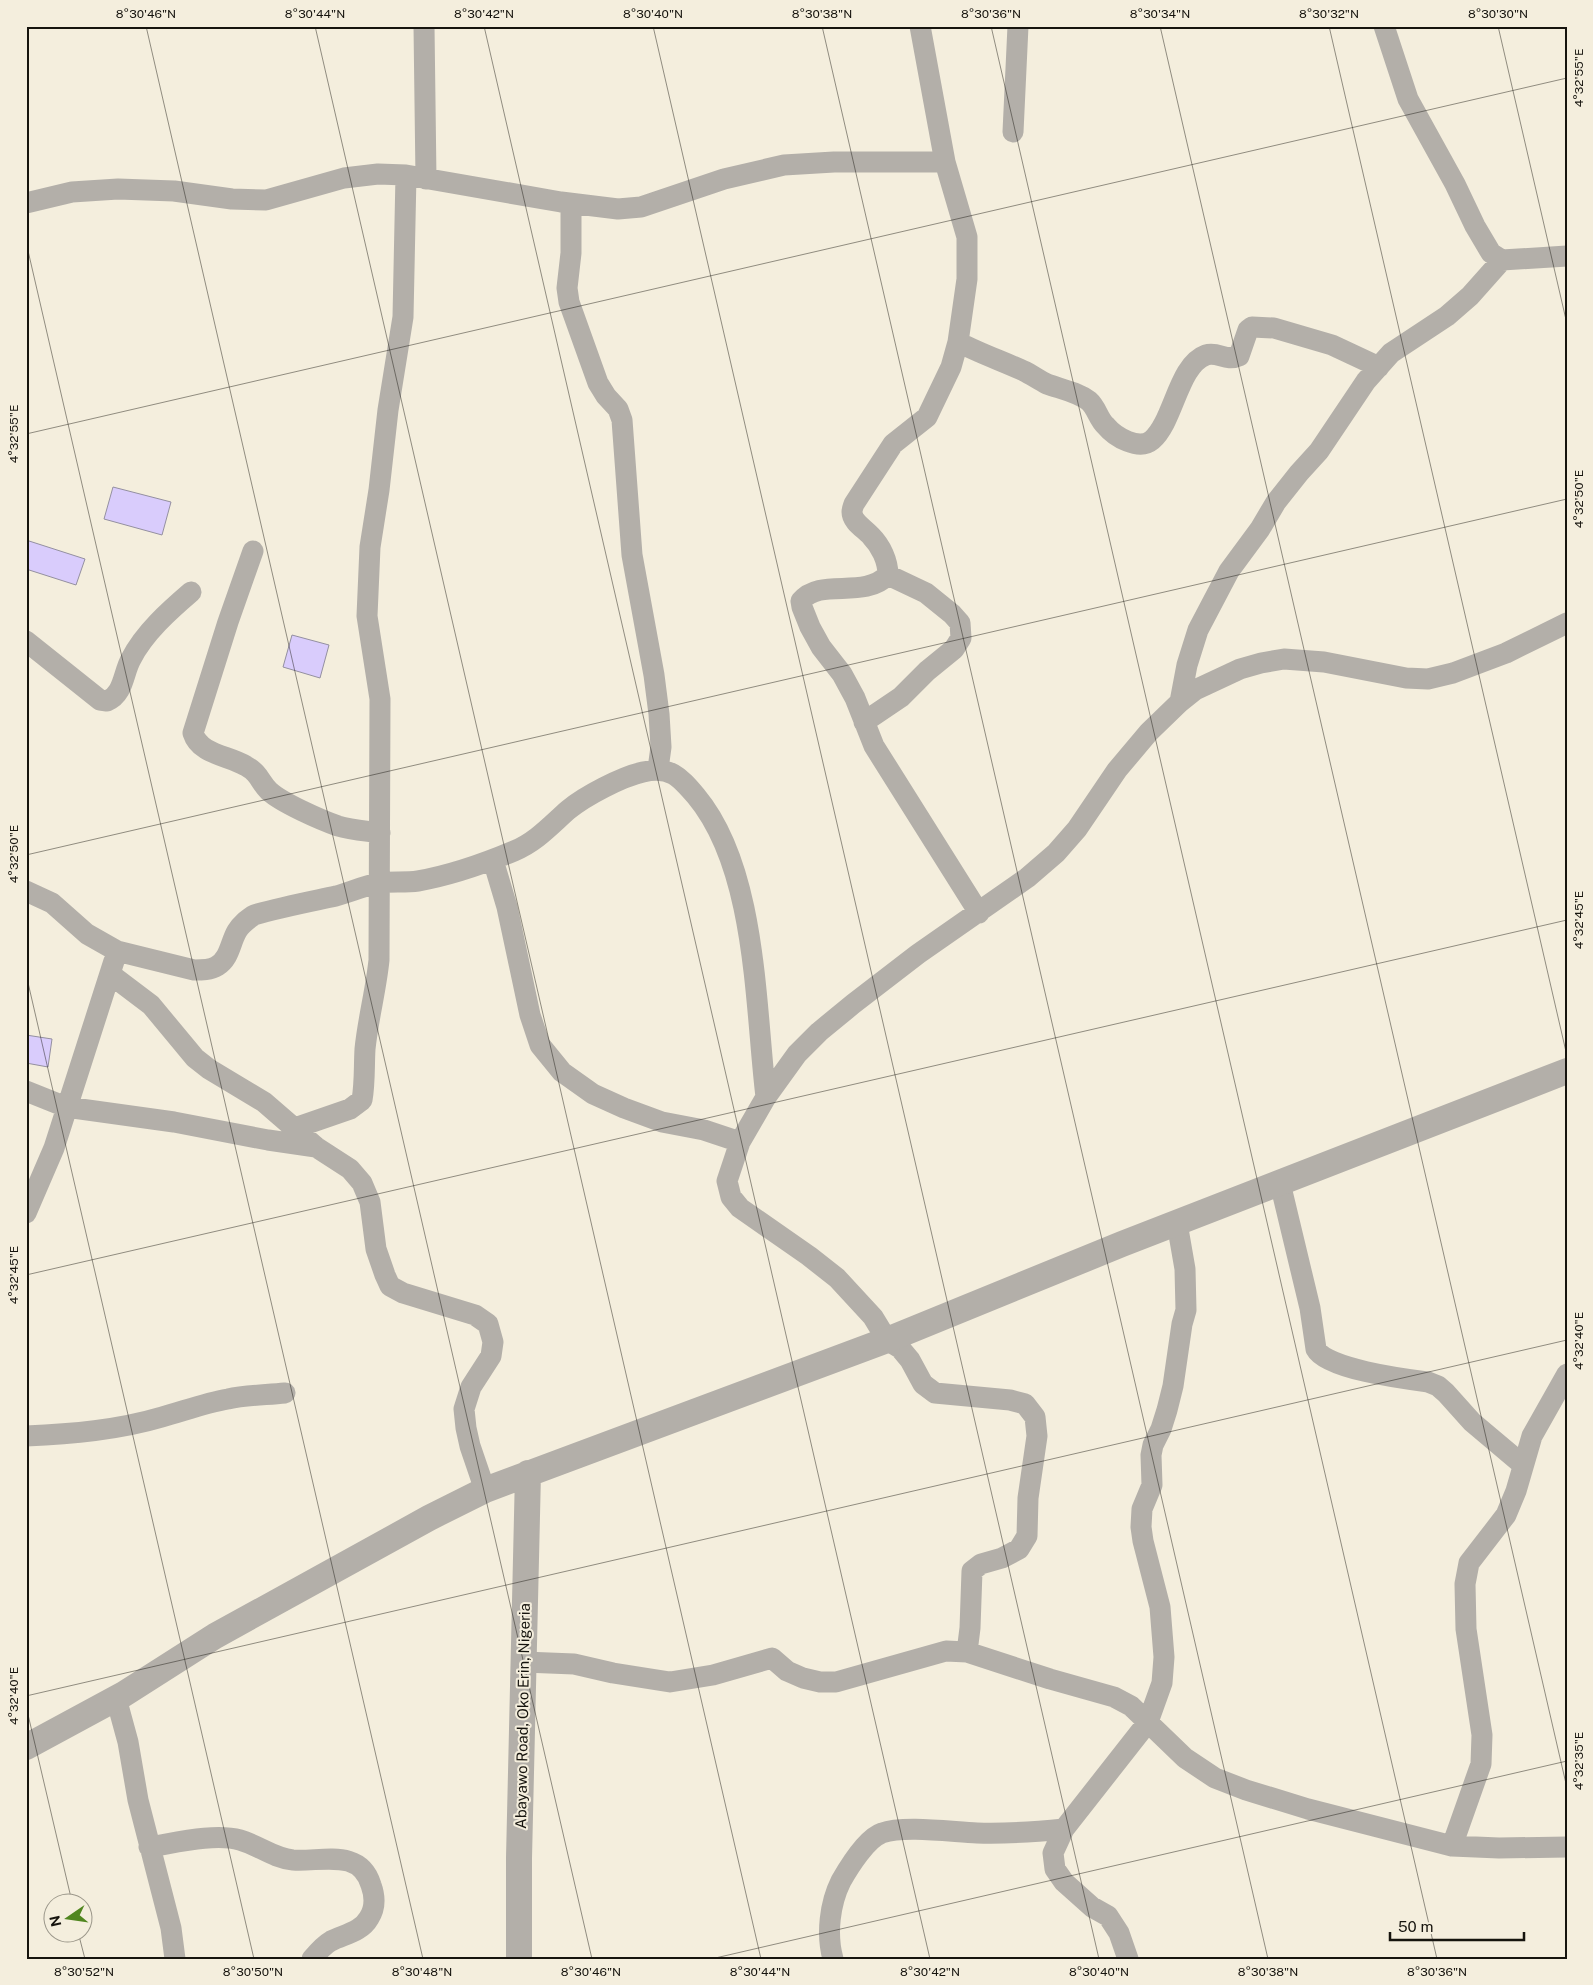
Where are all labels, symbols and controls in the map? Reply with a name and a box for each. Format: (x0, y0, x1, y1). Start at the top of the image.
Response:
text: 8°30'46"N (116, 7, 176, 21)
text: 8°30'44"N (285, 7, 345, 21)
text: 8°30'42"N (454, 7, 514, 21)
text: 8°30'40"N (623, 7, 683, 21)
text: 8°30'38"N (792, 7, 852, 21)
text: 8°30'36"N (961, 7, 1021, 21)
text: 8°30'34"N (1130, 7, 1190, 21)
text: 8°30'32"N (1299, 7, 1359, 21)
text: 8°30'30"N (1468, 7, 1528, 21)
text: 4°32'55"E (1572, 49, 1586, 107)
text: 4°32'55"E (7, 405, 21, 463)
text: 4°32'50"E (1572, 470, 1586, 528)
text: 4°32'50"E (7, 825, 21, 883)
text: 4°32'45"E (1572, 891, 1586, 949)
text: 4°32'45"E (7, 1246, 21, 1304)
text: 4°32'40"E (1572, 1312, 1586, 1370)
street label: Abayawo Road, Oko Erin, Nigeria (512, 1603, 533, 1829)
text: 4°32'40"E (7, 1667, 21, 1725)
text: 4°32'35"E (1572, 1732, 1586, 1790)
north arrow (42, 1892, 92, 1942)
scale bar (1390, 1910, 1524, 1942)
text: N (46, 1914, 64, 1928)
text: 50 m (1398, 1918, 1433, 1935)
text: 8°30'52"N (54, 1965, 114, 1979)
text: 8°30'50"N (223, 1965, 283, 1979)
text: 8°30'48"N (392, 1965, 452, 1979)
text: 8°30'46"N (561, 1965, 621, 1979)
text: 8°30'44"N (730, 1965, 790, 1979)
text: 8°30'42"N (900, 1965, 960, 1979)
text: 8°30'40"N (1069, 1965, 1129, 1979)
text: 8°30'38"N (1238, 1965, 1298, 1979)
text: 8°30'36"N (1407, 1965, 1467, 1979)

